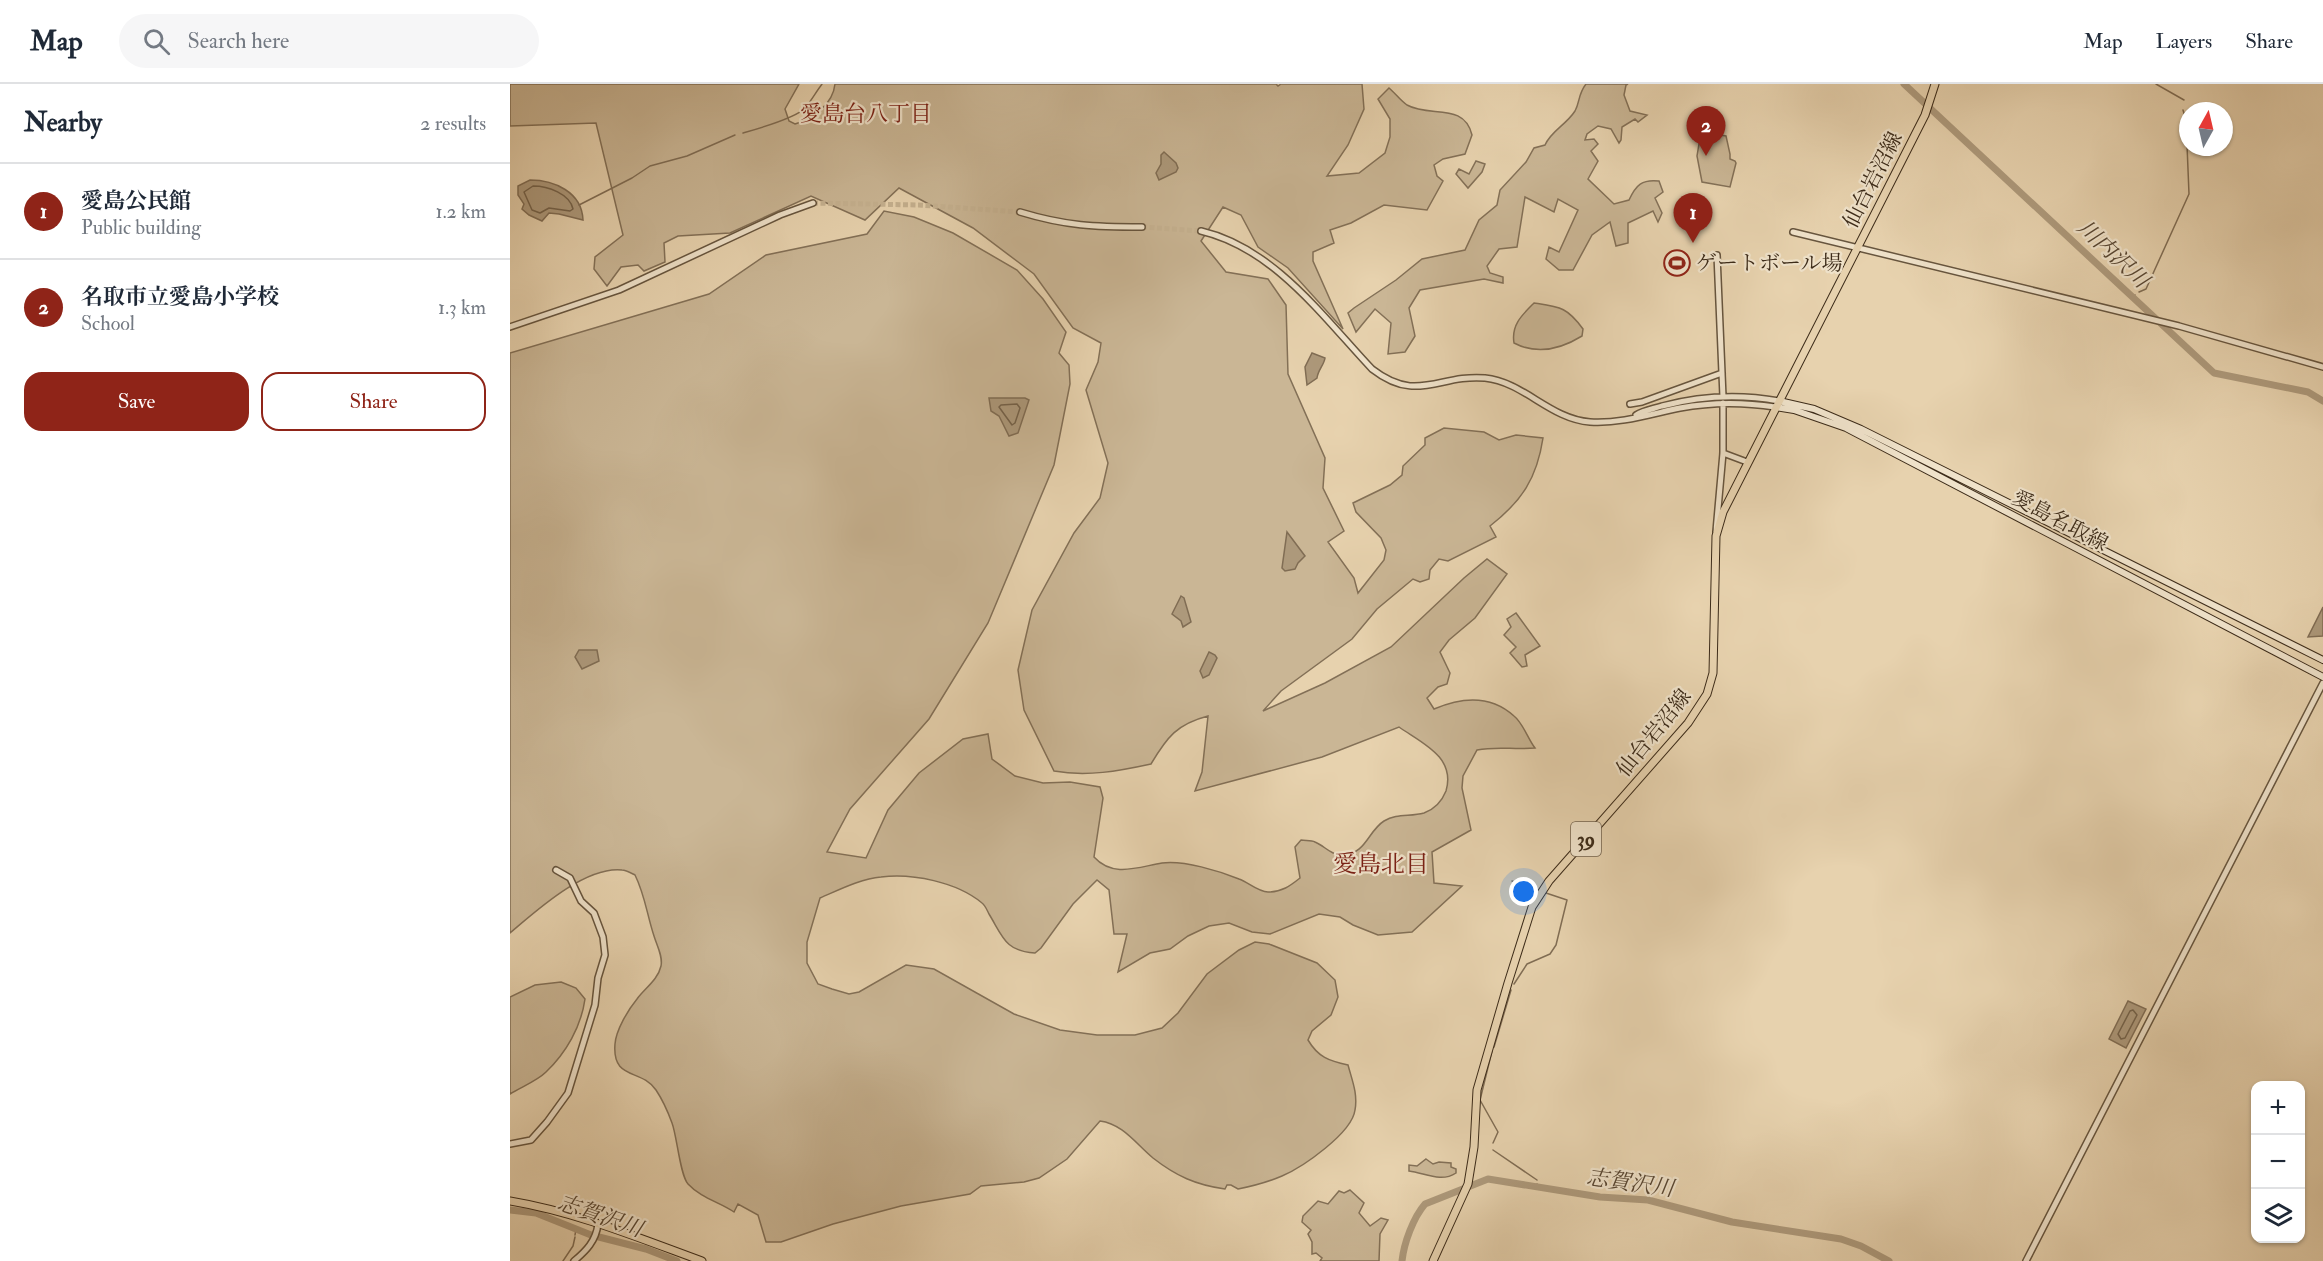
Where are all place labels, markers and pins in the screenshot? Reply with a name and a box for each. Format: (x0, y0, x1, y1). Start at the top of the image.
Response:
pin: 2 (1686, 106, 1726, 156)
pin: 1 (1674, 194, 1712, 243)
sports icon: ゲートボール場 (1662, 248, 1692, 278)
place label: ゲートボール場 (1696, 250, 1843, 277)

